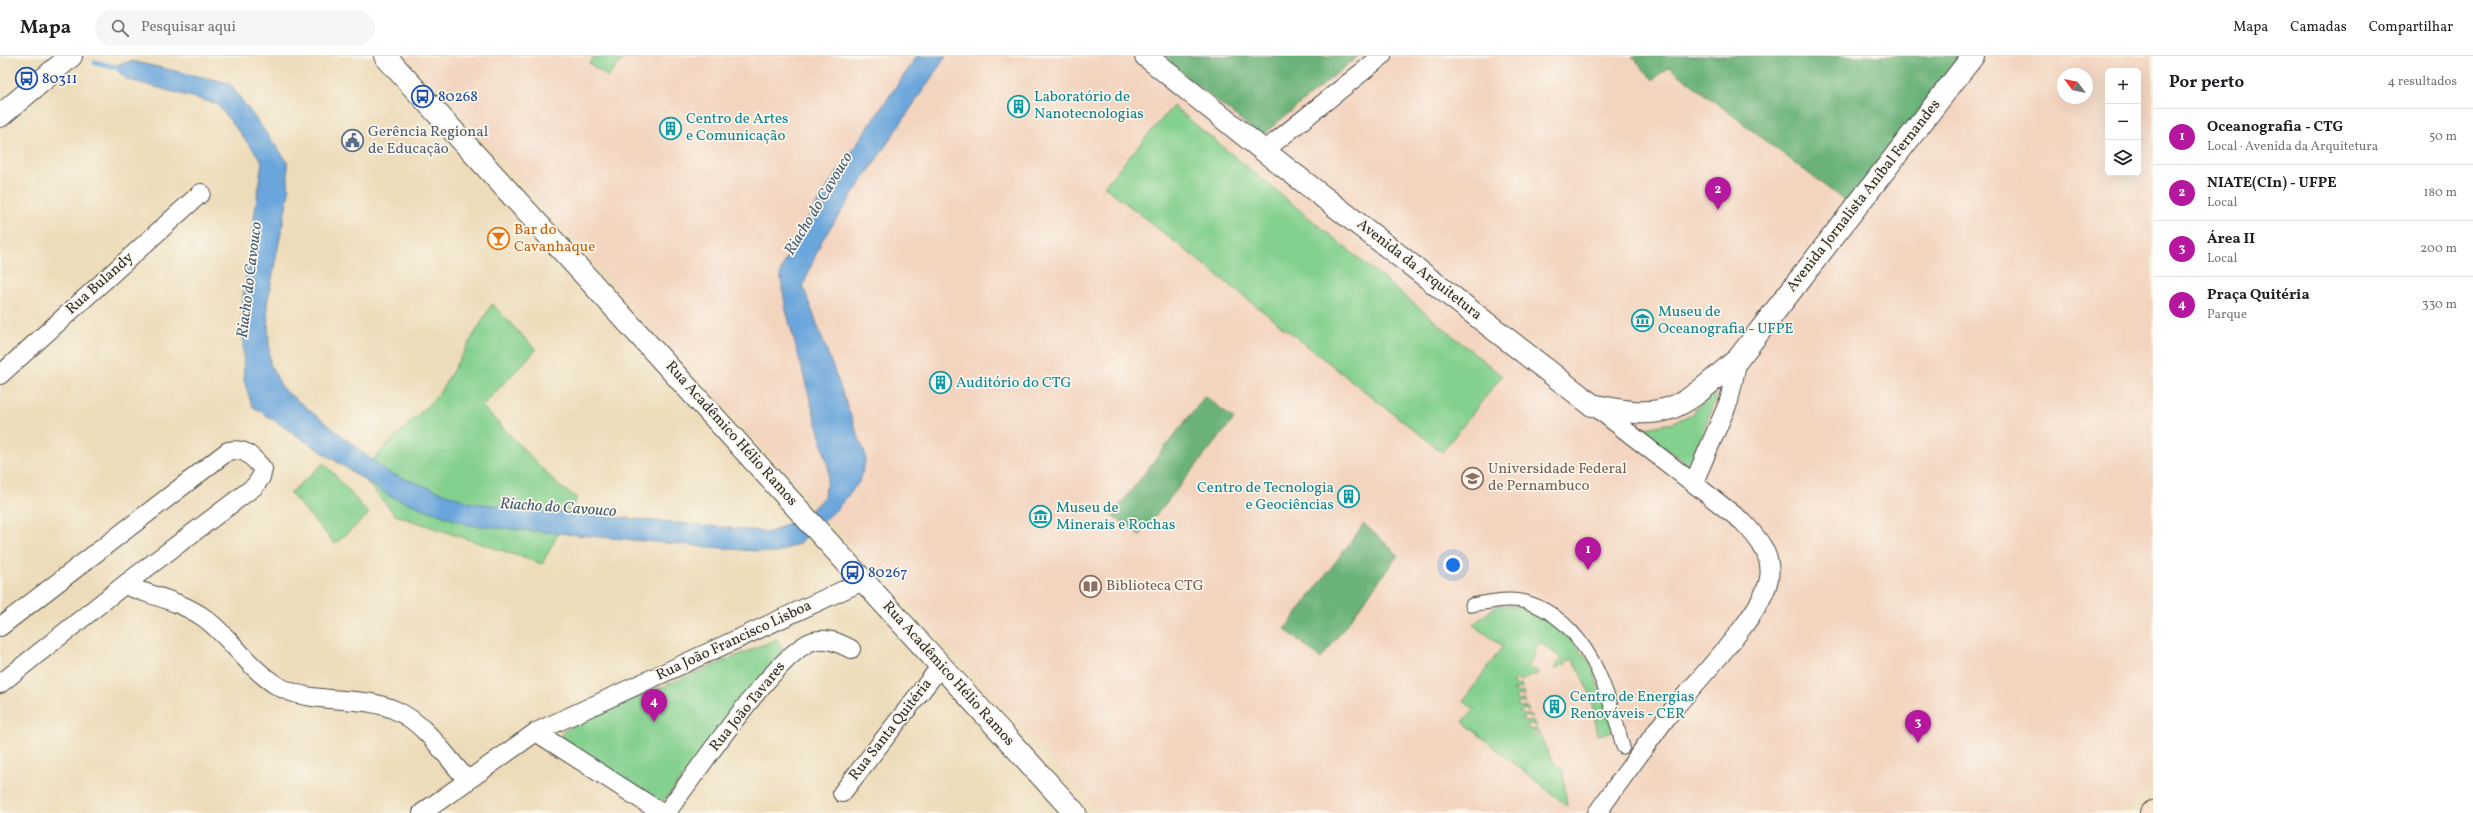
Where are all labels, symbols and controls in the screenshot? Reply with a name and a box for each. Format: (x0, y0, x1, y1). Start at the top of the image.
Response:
search box (95, 10, 375, 46)
text: Mapa (20, 15, 71, 41)
icon: search (109, 17, 131, 39)
text: Pesquisar aqui (141, 17, 236, 38)
text: Mapa (2233, 18, 2268, 37)
text: Camadas (2290, 18, 2347, 37)
text: Compartilhar (2369, 18, 2453, 37)
bus stop icon: 80311 (13, 66, 39, 92)
north arrow (2057, 68, 2093, 104)
map controls (2105, 68, 2141, 176)
button: + (2105, 68, 2141, 104)
place label: 80311 (42, 69, 78, 90)
text: Por perto (2169, 71, 2244, 94)
text: 4 resultados (2387, 73, 2457, 91)
bus stop icon: 80268 (409, 84, 435, 110)
place label: 80268 (438, 87, 478, 108)
place label: Laboratório de Nanotecnologias (1034, 87, 1144, 125)
building icon: Laboratório de Nanotecnologias (1005, 93, 1031, 119)
street label: Avenida Jornalista Aníbal Fernandes (1782, 95, 1946, 297)
button: − (2105, 104, 2141, 140)
place label: Centro de Artes e Comunicação (686, 109, 788, 147)
building icon: Centro de Artes e Comunicação (658, 115, 684, 141)
text: Oceanografia - CTG (2207, 117, 2343, 138)
place label: Gerência Regional de Educação (368, 122, 488, 160)
public building icon: Gerência Regional de Educação (340, 128, 366, 154)
text: 1 (2179, 128, 2185, 146)
text: 50 m (2429, 128, 2457, 146)
text: Local · Avenida da Arquitetura (2207, 138, 2378, 156)
button: layers (2105, 140, 2141, 176)
water label: Riacho do Cavouco (779, 148, 859, 260)
text: NIATE(CIn) - UFPE (2207, 173, 2337, 194)
pin: 2 (1705, 177, 1731, 210)
text: 2 (2179, 184, 2185, 202)
text: 180 m (2423, 184, 2457, 202)
text: Local (2207, 194, 2237, 212)
street label: Avenida da Arquitetura (1352, 214, 1486, 326)
water label: Riacho do Cavouco (232, 220, 268, 339)
place label: Bar do Cavanhaque (514, 220, 595, 258)
bar icon: Bar do Cavanhaque (486, 226, 512, 252)
text: Área II (2207, 229, 2255, 250)
text: 3 (2179, 240, 2185, 258)
text: 200 m (2420, 240, 2457, 258)
street label: Rua Bulandy (62, 248, 138, 320)
text: Local (2207, 250, 2237, 268)
text: Praça Quitéria (2207, 285, 2310, 306)
text: 4 (2178, 296, 2186, 314)
text: 330 m (2422, 296, 2457, 314)
place label: Museu de Oceanografia - UFPE (1658, 302, 1793, 340)
text: Parque (2207, 306, 2247, 324)
museum icon: Museu de Oceanografia - UFPE (1630, 308, 1656, 334)
street label: Rua Acadêmico Hélio Ramos (660, 357, 802, 511)
building icon: Auditório do CTG (927, 370, 953, 396)
place label: Auditório do CTG (956, 373, 1071, 394)
place label: Universidade Federal de Pernambuco (1488, 459, 1627, 497)
school or university icon: Universidade Federal de Pernambuco (1459, 465, 1485, 491)
place label: Centro de Tecnologia e Geociências (1197, 478, 1334, 516)
building icon: Centro de Tecnologia e Geociências (1336, 484, 1362, 510)
water label: Riacho do Cavouco (499, 493, 618, 523)
place label: Museu de Minerais e Rochas (1056, 498, 1175, 536)
museum icon: Museu de Minerais e Rochas (1028, 504, 1054, 530)
pin: 1 (1575, 537, 1601, 570)
your location (1443, 555, 1463, 575)
bus stop icon: 80267 (840, 560, 866, 586)
place label: 80267 (868, 563, 908, 584)
library icon: Biblioteca CTG (1078, 573, 1104, 599)
place label: Biblioteca CTG (1106, 576, 1204, 597)
street label: Rua João Francisco Lisboa (653, 596, 815, 686)
street label: Rua Acadêmico Hélio Ramos (877, 597, 1019, 751)
street label: Rua João Tavares (705, 658, 791, 756)
street label: Rua Santa Quitéria (845, 675, 937, 785)
place label: Centro de Energias Renováveis - CER (1570, 687, 1694, 725)
pin: 4 (641, 689, 667, 722)
building icon: Centro de Energias Renováveis - CER (1542, 693, 1568, 719)
pin: 3 (1905, 710, 1931, 743)

